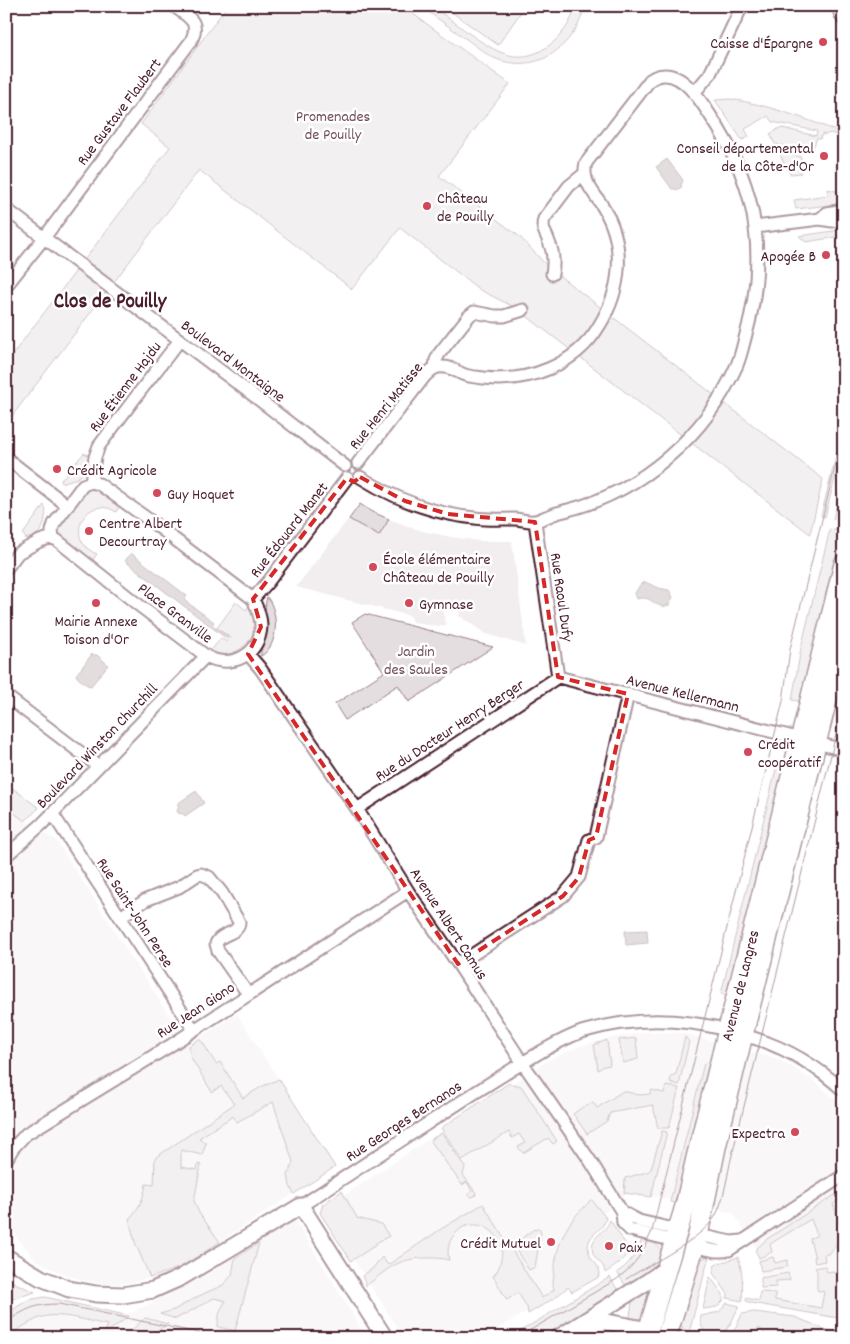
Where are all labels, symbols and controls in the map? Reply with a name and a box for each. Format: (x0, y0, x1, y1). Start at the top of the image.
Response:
place label: Caisse d'Épargne (710, 33, 813, 56)
marker: Caisse d'Épargne (817, 36, 829, 48)
street label: Rue Gustave Flaubert (72, 54, 168, 171)
park label: Promenades de Pouilly (296, 106, 371, 147)
place label: Conseil départemental de la Côte-d'Or (677, 138, 814, 179)
marker: Conseil départemental de la Côte-d'Or (818, 150, 830, 162)
place label: Château de Pouilly (437, 188, 494, 229)
marker: Château de Pouilly (421, 200, 433, 212)
place label: Apogée B (761, 246, 816, 269)
marker: Apogée B (820, 249, 832, 261)
district label: Clos de Pouilly (54, 288, 168, 318)
street label: Boulevard Montaigne (175, 315, 289, 409)
street label: Rue Étienne Hajdu (84, 337, 168, 438)
street label: Rue Henri Matisse (344, 358, 429, 455)
place label: Crédit Agricole (67, 460, 157, 483)
marker: Crédit Agricole (51, 463, 63, 475)
street label: Rue Édouard Manet (245, 478, 335, 583)
place label: Guy Hoquet (167, 484, 234, 507)
marker: Guy Hoquet (151, 487, 163, 499)
place label: Centre Albert Decourtray (99, 513, 182, 554)
marker: Centre Albert Decourtray (83, 525, 95, 537)
place label: École élémentaire Château de Pouilly (383, 549, 494, 590)
street label: Rue Raoul Dufy (543, 551, 578, 644)
marker: École élémentaire Château de Pouilly (367, 561, 379, 573)
street label: Place Granville (132, 578, 217, 650)
place label: Gymnase (419, 594, 473, 617)
marker: Mairie Annexe Toison d'Or (90, 597, 102, 609)
marker: Gymnase (403, 597, 415, 609)
place label: Mairie Annexe Toison d'Or (55, 611, 137, 652)
park label: Jardin des Saules (384, 641, 448, 682)
street label: Avenue Kellermann (623, 669, 741, 720)
street label: Rue du Docteur Henry Berger (371, 674, 530, 788)
street label: Boulevard Winston Churchill (32, 679, 164, 815)
place label: Crédit coopératif (758, 734, 821, 775)
marker: Crédit coopératif (742, 746, 754, 758)
street label: Rue Saint-John Perse (90, 854, 178, 973)
street label: Avenue Albert Camus (403, 864, 493, 985)
street label: Avenue de Langres (717, 927, 766, 1044)
street label: Rue Jean Giono (153, 977, 240, 1045)
street label: Rue Georges Bernanos (342, 1076, 467, 1168)
place label: Expectra (732, 1123, 785, 1146)
marker: Expectra (789, 1126, 801, 1138)
place label: Crédit Mutuel (460, 1233, 541, 1256)
marker: Crédit Mutuel (545, 1236, 557, 1248)
place label: Paix (619, 1237, 643, 1260)
marker: Paix (603, 1240, 615, 1252)

